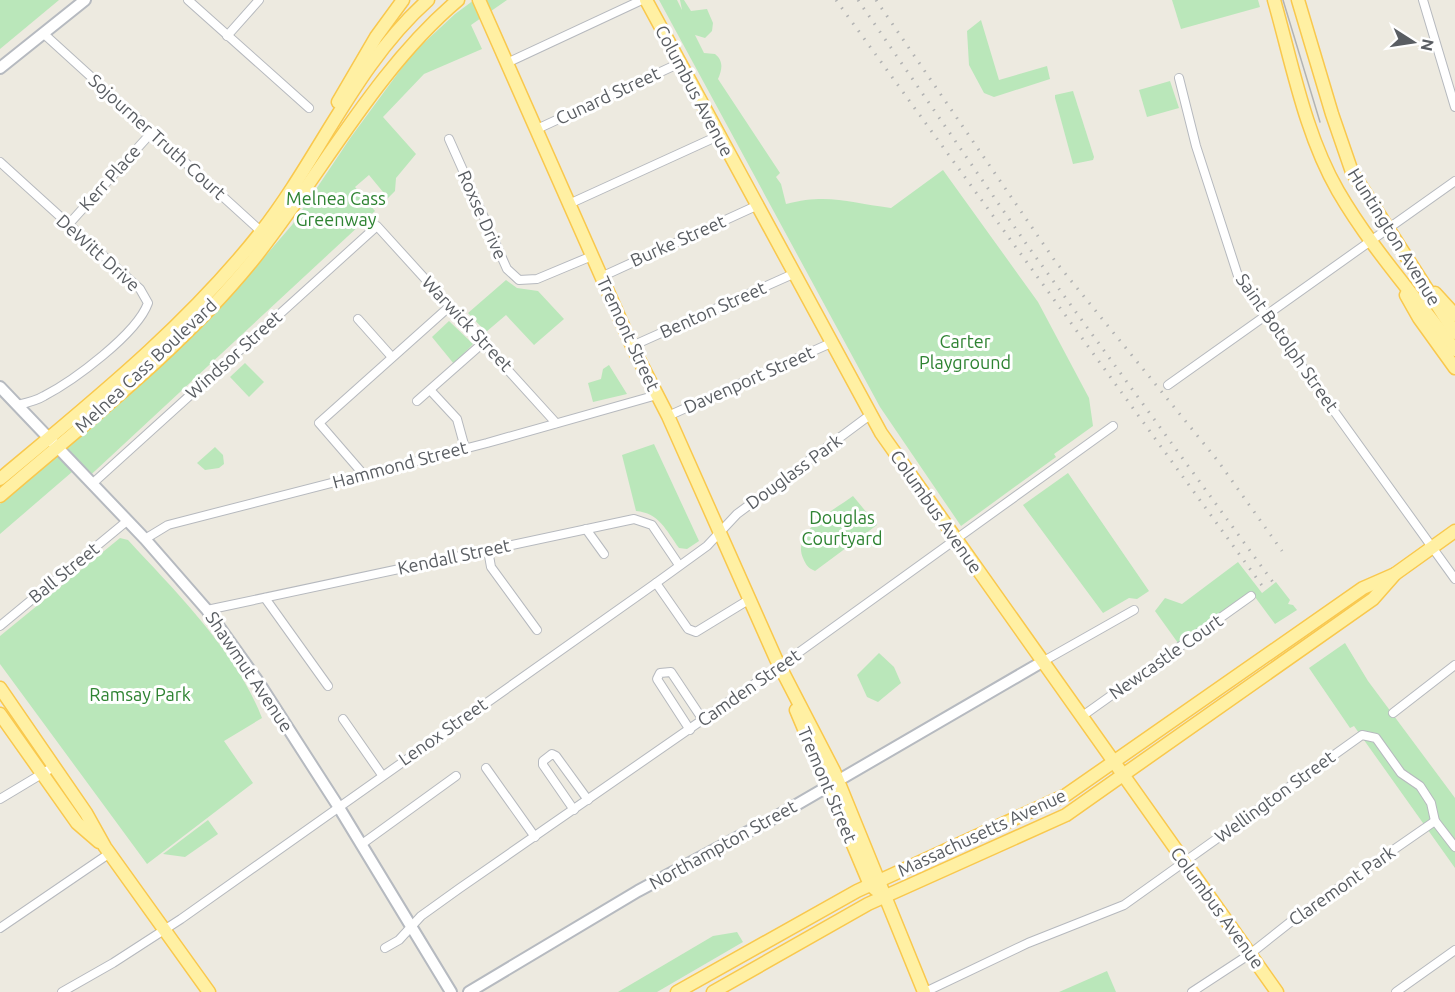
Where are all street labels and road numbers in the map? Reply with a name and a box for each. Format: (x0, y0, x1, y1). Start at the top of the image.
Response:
street label: Columbus Avenue (652, 22, 738, 159)
street label: Cunard Street (552, 62, 663, 128)
street label: Sojourner Truth Court (85, 70, 230, 203)
street label: Kerr Place (75, 140, 144, 214)
street label: Huntington Avenue (1345, 164, 1445, 309)
street label: Roxse Drive (454, 167, 511, 262)
street label: DeWitt Drive (53, 210, 144, 295)
street label: Burke Street (627, 210, 728, 270)
street label: Saint Botolph Street (1233, 270, 1343, 415)
street label: Warwick Street (419, 272, 517, 375)
street label: Tremont Street (594, 273, 664, 394)
street label: Benton Street (657, 277, 769, 341)
street label: Melnea Cass Boulevard (70, 294, 220, 436)
street label: Windsor Street (181, 306, 285, 402)
street label: Davenport Street (680, 341, 817, 417)
street label: Douglass Park (742, 430, 845, 513)
street label: Hammond Street (330, 436, 469, 492)
street label: Columbus Avenue (887, 446, 987, 577)
street label: Kendall Street (396, 534, 512, 578)
street label: Ball Street (24, 538, 102, 607)
street label: Shawmut Avenue (202, 608, 297, 735)
street label: Newcastle Court (1105, 610, 1226, 703)
street label: Camden Street (693, 644, 804, 730)
street label: Lenox Street (394, 693, 490, 769)
street label: Tremont Street (795, 724, 861, 846)
street label: Wellington Street (1211, 746, 1338, 846)
street label: Massachusetts Avenue (894, 784, 1069, 880)
street label: Northampton Street (645, 795, 800, 893)
street label: Claremont Park (1284, 841, 1398, 929)
street label: Columbus Avenue (1167, 843, 1269, 972)

